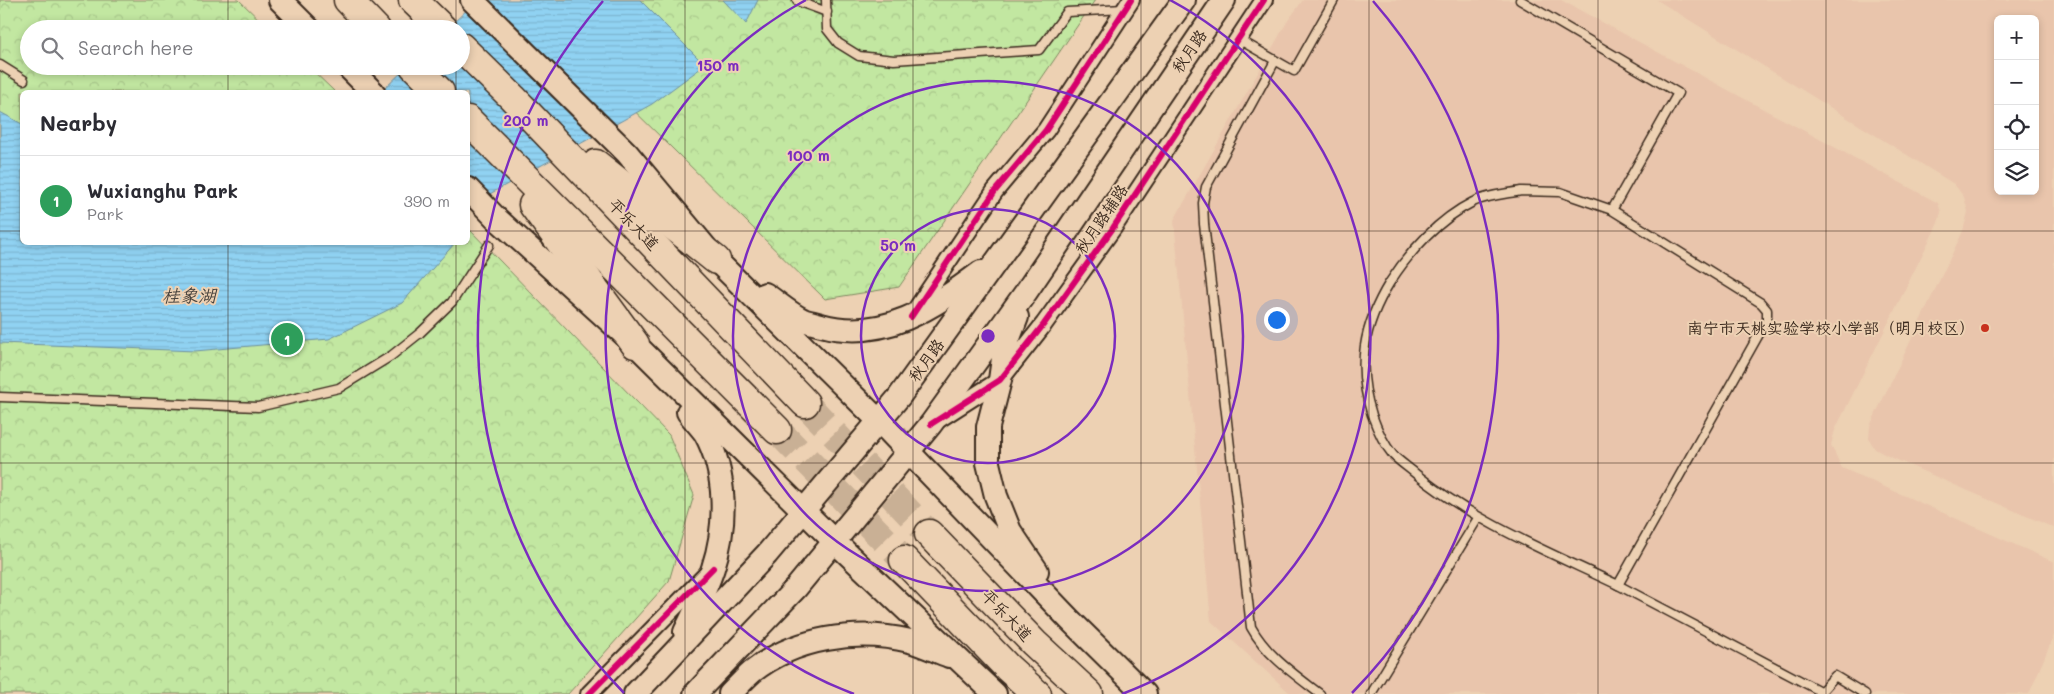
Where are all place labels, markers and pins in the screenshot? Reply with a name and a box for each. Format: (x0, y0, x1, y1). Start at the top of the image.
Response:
place label: 南宁市天桃实验学校小学部（明月校区） (1687, 317, 1975, 338)
pin: 1 (271, 320, 303, 358)
marker: 南宁市天桃实验学校小学部（明月校区） (1979, 322, 1991, 334)
centre of rings (979, 327, 997, 345)

